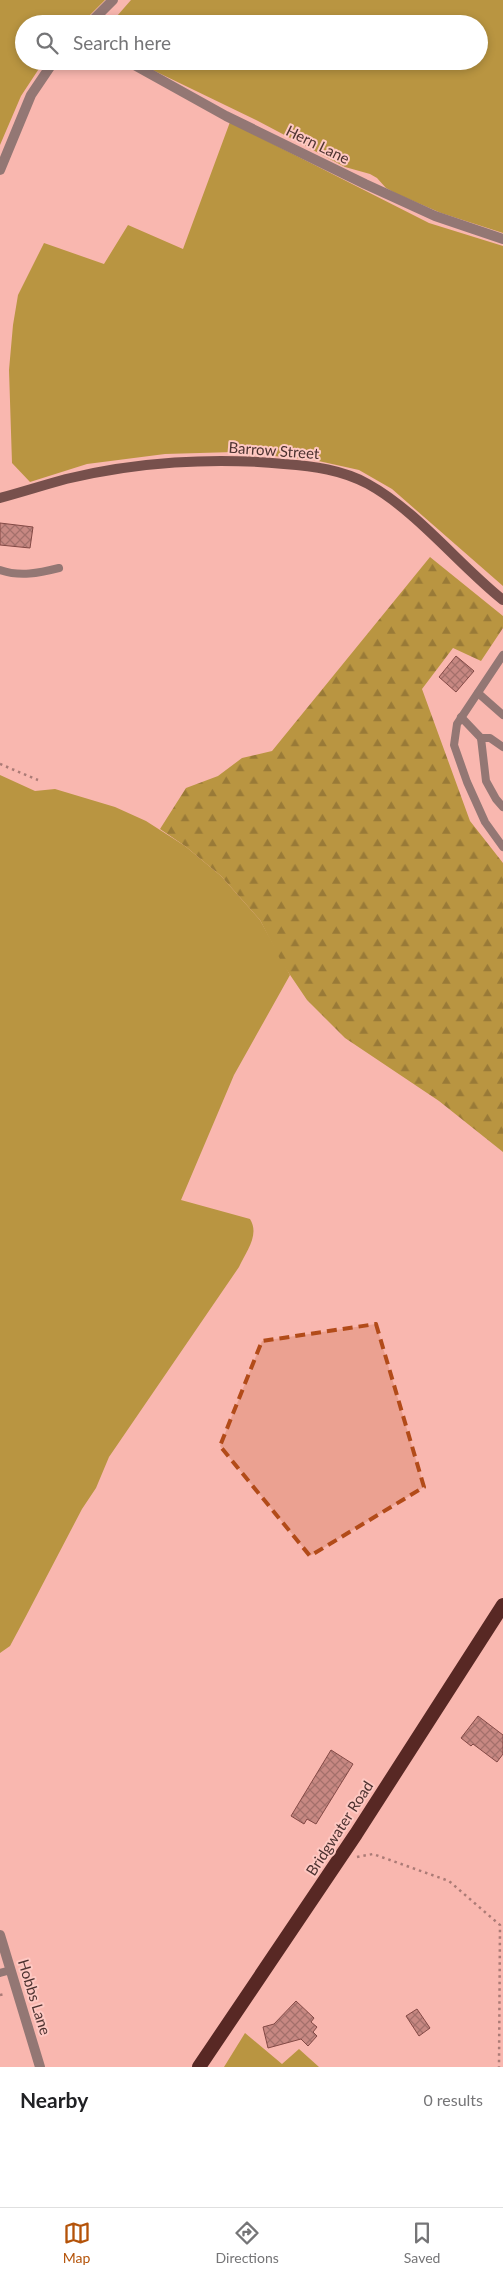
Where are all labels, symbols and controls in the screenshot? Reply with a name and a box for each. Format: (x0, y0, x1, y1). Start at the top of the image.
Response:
search box (15, 15, 488, 70)
icon: search (33, 29, 61, 57)
text: Search here (73, 31, 171, 54)
street label: Hern Lane (283, 121, 353, 167)
street label: Barrow Street (228, 438, 321, 462)
street label: Bridgwater Road (302, 1777, 376, 1879)
street label: Hobbs Lane (15, 1957, 55, 2037)
text: Nearby (20, 2087, 88, 2112)
text: 0 results (423, 2090, 483, 2109)
tab: Map (63, 2219, 91, 2266)
tab: Directions (216, 2219, 279, 2266)
tab: Saved (404, 2219, 440, 2266)

